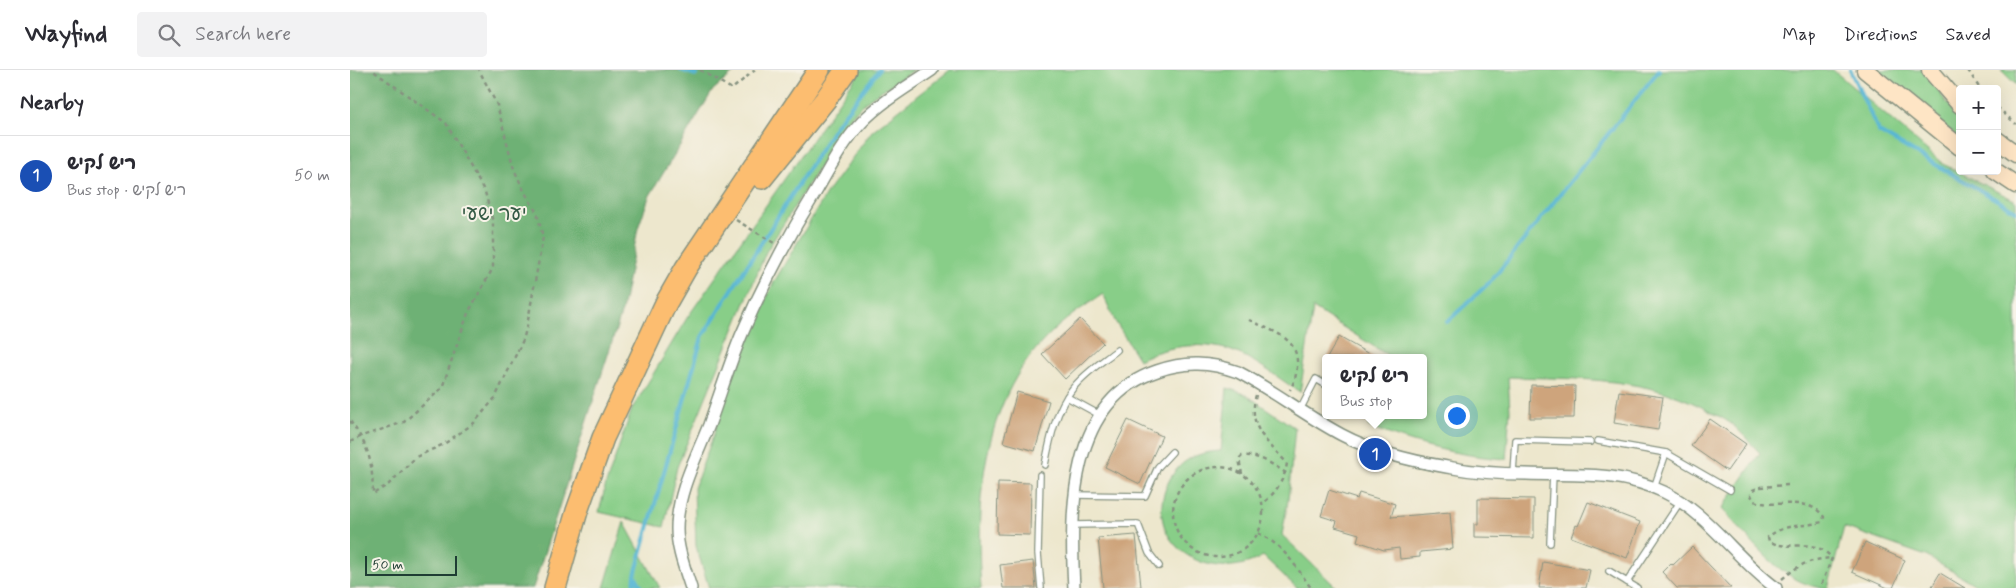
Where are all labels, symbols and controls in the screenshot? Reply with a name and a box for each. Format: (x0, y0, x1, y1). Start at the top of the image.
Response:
search box (137, 12, 487, 57)
text: Wayfind (25, 19, 107, 50)
icon: search (155, 21, 183, 49)
text: Search here (195, 22, 291, 47)
text: Map (1783, 23, 1816, 47)
text: Directions (1844, 23, 1918, 47)
text: Saved (1946, 23, 1991, 47)
map controls (1956, 85, 2001, 175)
button: + (1956, 85, 2001, 130)
text: Nearby (20, 89, 84, 117)
button: − (1956, 130, 2001, 175)
text: ריש לקיש (67, 151, 136, 176)
text: 1 (32, 165, 40, 186)
text: 50 m (294, 165, 330, 186)
text: Bus stop · ריש לקיש (67, 180, 186, 201)
park label: יער ישעי (462, 201, 526, 228)
popup (1322, 354, 1427, 419)
text: ריש לקיש (1340, 364, 1409, 389)
text: Bus stop (1340, 391, 1393, 412)
your location (1444, 403, 1470, 429)
pin: 1 (1359, 435, 1391, 473)
scale bar (365, 553, 458, 576)
text: 50 m (372, 556, 403, 574)

